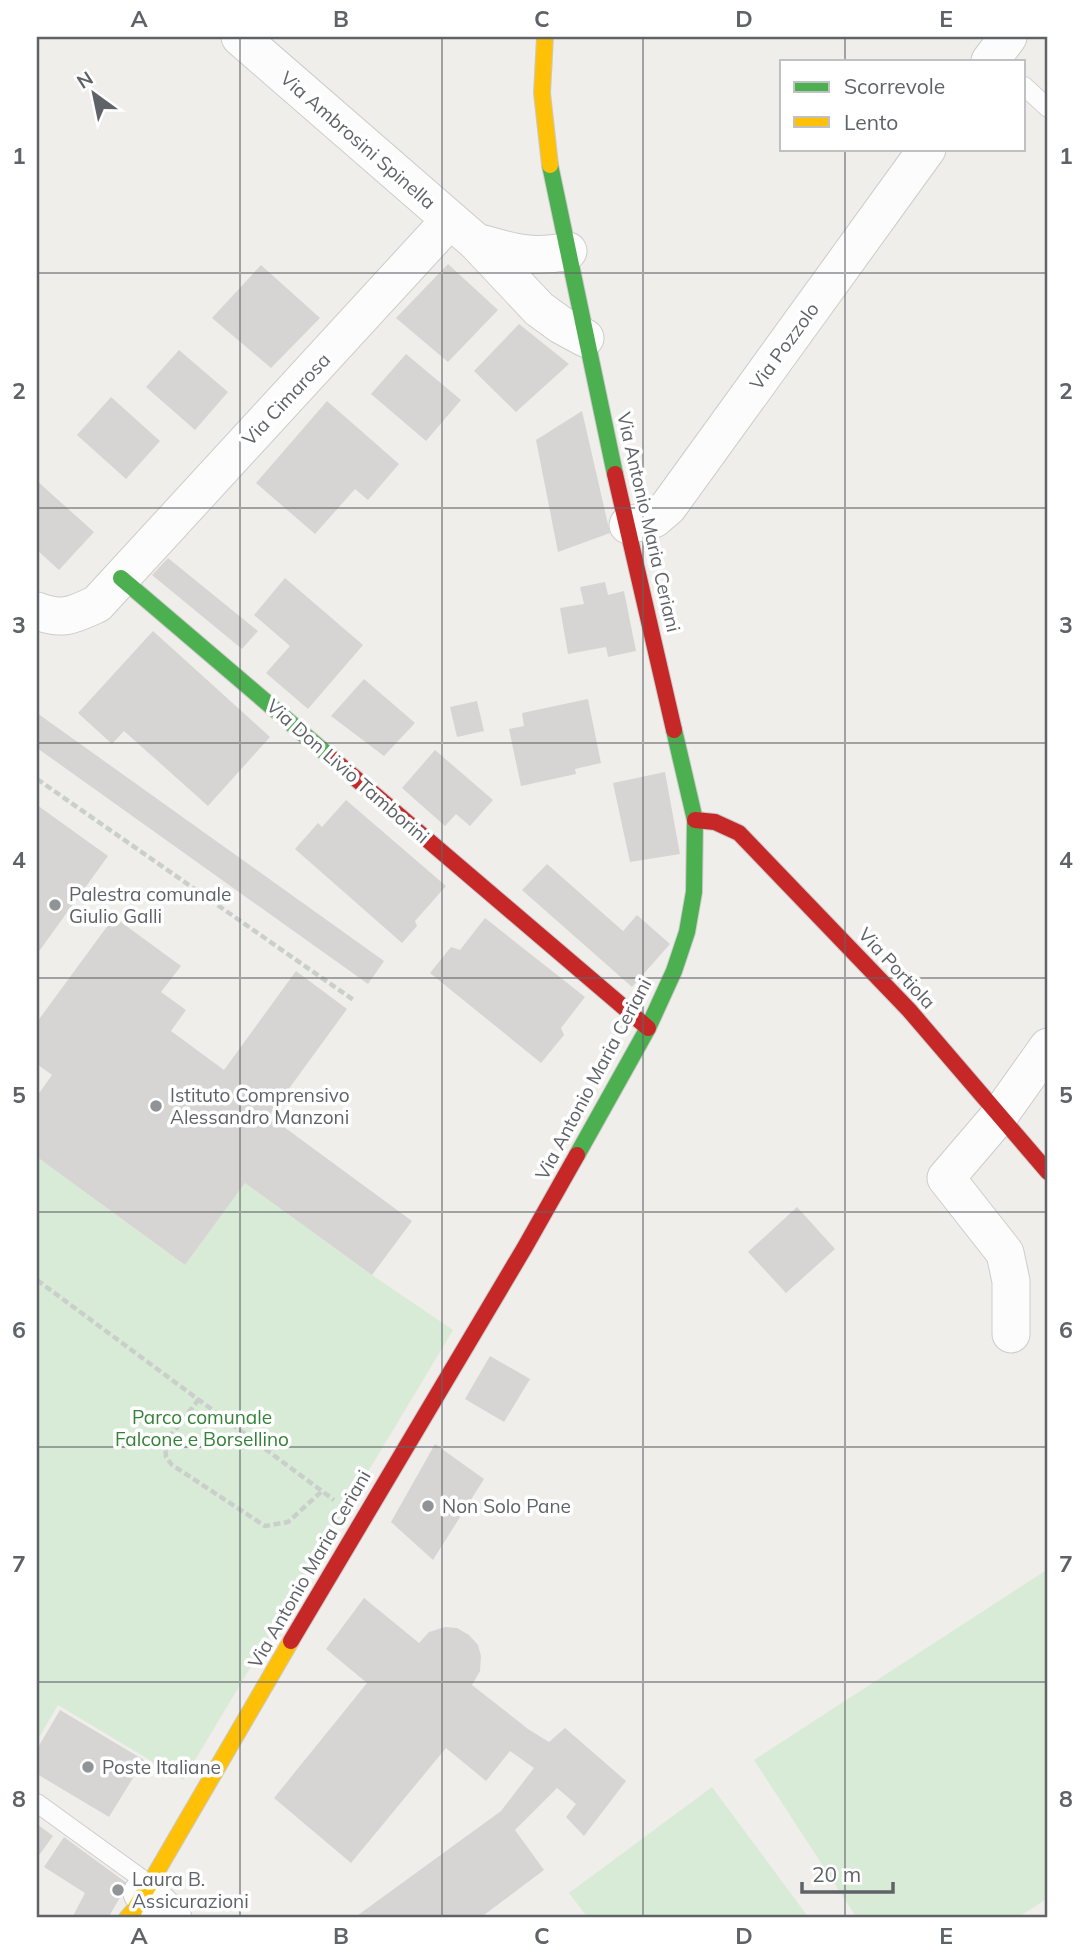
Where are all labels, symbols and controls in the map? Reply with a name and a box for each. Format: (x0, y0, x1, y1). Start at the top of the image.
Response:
text: A (130, 4, 148, 33)
text: B (333, 4, 349, 33)
text: C (534, 4, 550, 33)
text: D (735, 4, 753, 33)
text: E (939, 4, 953, 33)
north arrow (60, 60, 130, 130)
legend (780, 60, 1026, 150)
text: N (72, 66, 97, 94)
street label: Via Ambrosini Spinella (275, 66, 441, 214)
text: Scorrevole (844, 73, 945, 99)
text: Lento (844, 109, 898, 135)
text: 1 (12, 141, 26, 170)
text: 1 (1059, 141, 1073, 170)
street label: Via Pozzolo (744, 297, 824, 395)
street label: Via Cimarosa (237, 348, 335, 450)
text: 2 (12, 376, 26, 405)
text: 2 (1059, 376, 1073, 405)
street label: Via Antonio Maria Ceriani (612, 410, 686, 634)
text: 3 (12, 610, 26, 639)
text: 3 (1059, 610, 1073, 639)
street label: Via Don Livio Tamborini (262, 694, 434, 848)
text: 4 (12, 845, 26, 874)
text: 4 (1059, 845, 1073, 874)
place label: Palestra comunale Giulio Galli (69, 882, 231, 928)
marker: Palestra comunale Giulio Galli (47, 897, 63, 913)
street label: Via Portiola (853, 922, 941, 1014)
street label: Via Antonio Maria Ceriani (530, 974, 656, 1184)
text: 5 (12, 1080, 26, 1109)
text: 5 (1059, 1080, 1073, 1109)
place label: Istituto Comprensivo Alessandro Manzoni (170, 1083, 350, 1129)
marker: Istituto Comprensivo Alessandro Manzoni (148, 1098, 164, 1114)
text: 6 (12, 1315, 26, 1344)
text: 6 (1059, 1315, 1073, 1344)
park label: Parco comunale Falcone e Borsellino (115, 1405, 289, 1451)
street label: Via Antonio Maria Ceriani (242, 1466, 376, 1672)
place label: Non Solo Pane (442, 1494, 571, 1518)
marker: Non Solo Pane (420, 1498, 436, 1514)
text: 7 (12, 1549, 26, 1578)
text: 7 (1059, 1549, 1073, 1578)
place label: Poste Italiane (102, 1755, 221, 1779)
marker: Poste Italiane (80, 1759, 96, 1775)
text: 8 (12, 1784, 26, 1813)
text: 8 (1059, 1784, 1073, 1813)
scale bar (802, 1850, 892, 1894)
text: 20 m (812, 1861, 861, 1887)
place label: Laura B. Assicurazioni (132, 1867, 249, 1913)
marker: Laura B. Assicurazioni (110, 1882, 126, 1898)
text: A (130, 1921, 148, 1950)
text: B (333, 1921, 349, 1950)
text: C (534, 1921, 550, 1950)
text: D (735, 1921, 753, 1950)
text: E (939, 1921, 953, 1950)

